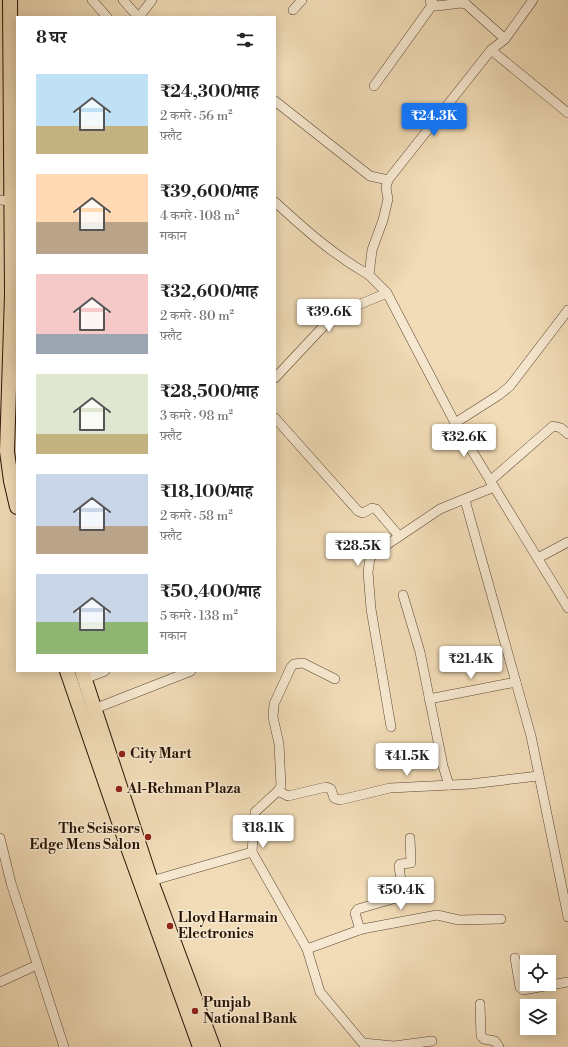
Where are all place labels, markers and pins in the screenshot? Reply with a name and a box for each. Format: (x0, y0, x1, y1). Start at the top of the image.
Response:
pin: ₹24.3K (401, 103, 467, 137)
pin: ₹39.6K (296, 299, 362, 333)
pin: ₹32.6K (431, 424, 497, 458)
pin: ₹28.5K (325, 533, 391, 567)
pin: ₹21.4K (438, 646, 504, 680)
pin: ₹41.5K (374, 743, 440, 777)
place label: City Mart (130, 745, 193, 763)
marker: City Mart (117, 749, 127, 759)
place label: Al-Rehman Plaza (126, 780, 241, 798)
marker: Al-Rehman Plaza (114, 784, 124, 794)
pin: ₹18.1K (230, 815, 296, 849)
place label: The Scissors Edge Mens Salon (29, 820, 140, 854)
marker: The Scissors Edge Mens Salon (143, 832, 153, 842)
pin: ₹50.4K (368, 877, 434, 911)
place label: Lloyd Harmain Electronics (178, 909, 278, 943)
marker: Lloyd Harmain Electronics (165, 921, 175, 931)
place label: Punjab National Bank (203, 994, 298, 1028)
marker: Punjab National Bank (190, 1006, 200, 1016)

